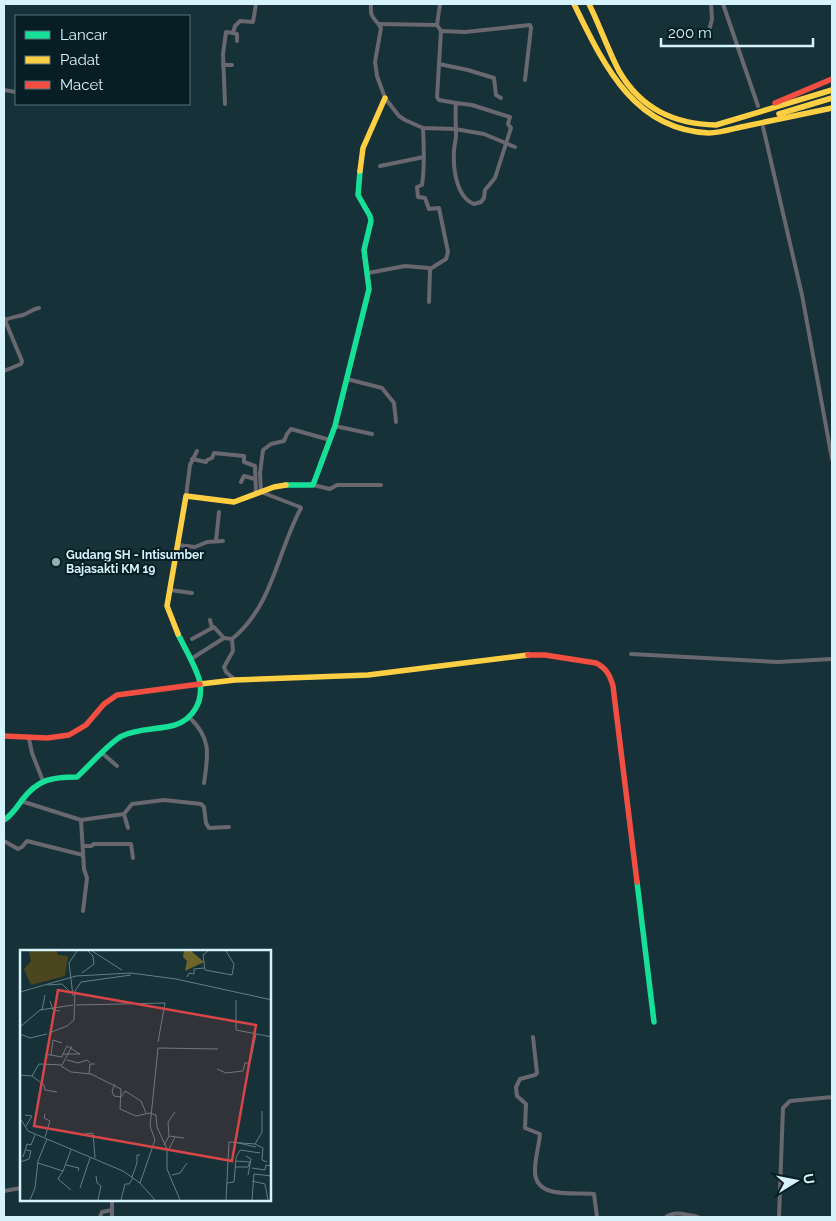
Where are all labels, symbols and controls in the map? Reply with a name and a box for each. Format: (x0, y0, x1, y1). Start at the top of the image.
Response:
legend (15, 15, 190, 105)
scale bar (661, 15, 814, 47)
text: 200 m (668, 24, 712, 42)
text: Lancar (60, 26, 108, 44)
text: Padat (60, 51, 100, 69)
text: Macet (60, 76, 103, 94)
place label: Gudang SH - Intisumber Bajasakti KM 19 (66, 548, 204, 576)
marker: Gudang SH - Intisumber Bajasakti KM 19 (50, 556, 62, 568)
inset map (20, 950, 271, 1201)
north arrow (771, 1156, 821, 1206)
text: U (800, 1172, 818, 1185)

